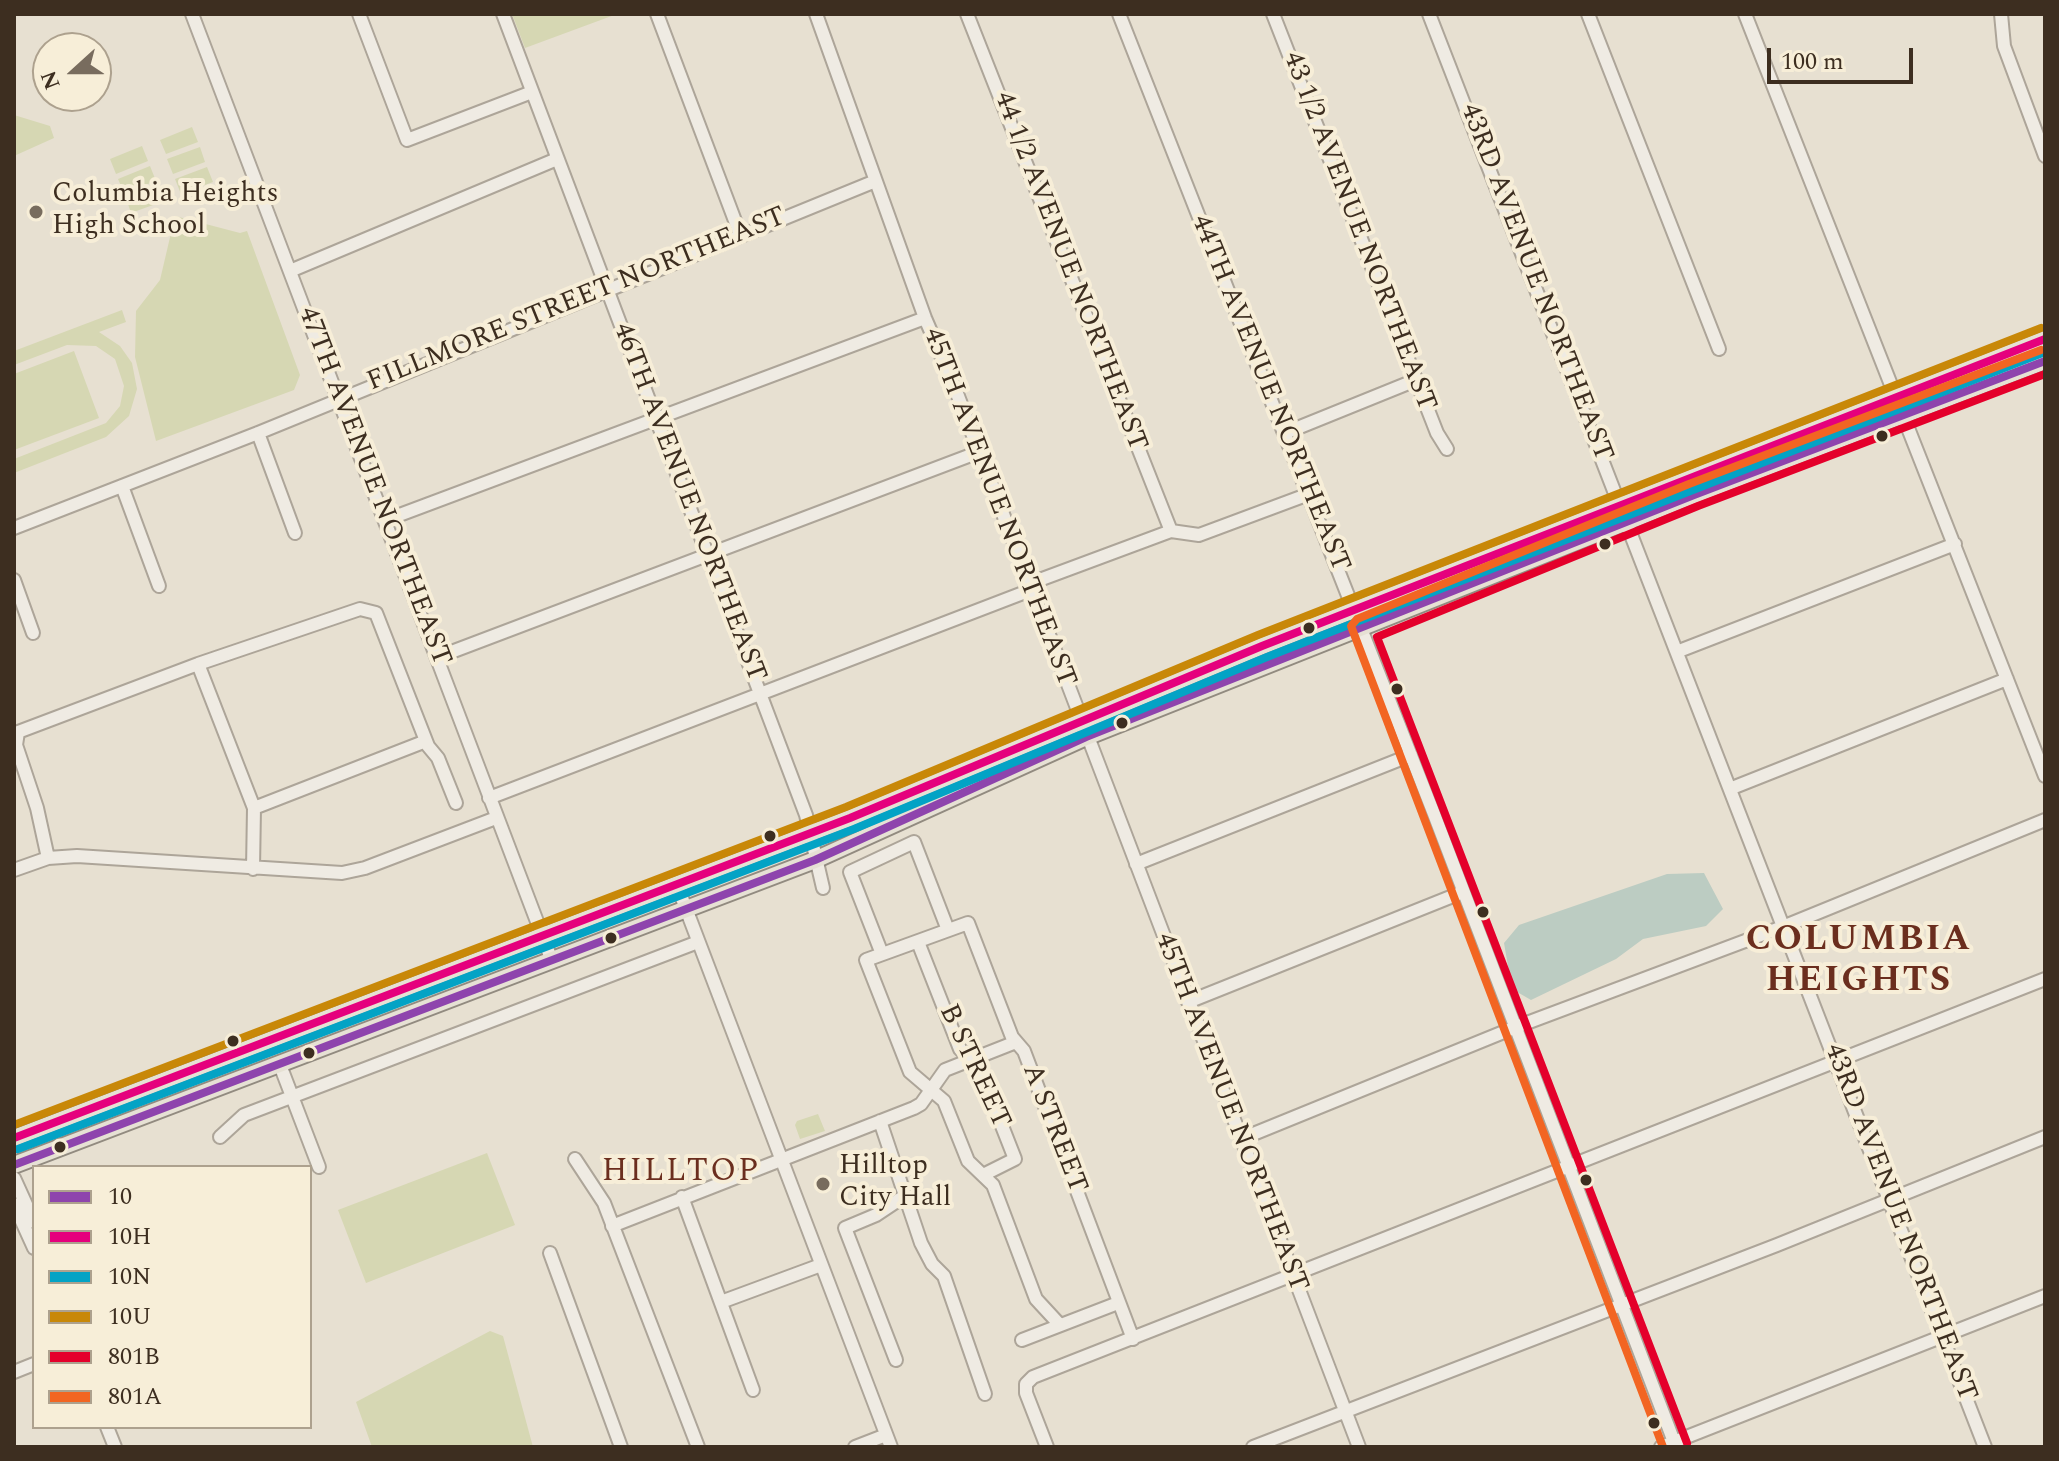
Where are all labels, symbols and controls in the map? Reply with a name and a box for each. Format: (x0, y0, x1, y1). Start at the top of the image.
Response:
north arrow (32, 32, 112, 112)
scale bar (1771, 32, 1917, 82)
text: 100 m (1781, 44, 1844, 80)
street label: 43 1/2 AVENUE NORTHEAST (1274, 48, 1442, 416)
text: N (32, 66, 70, 94)
street label: 44 1/2 AVENUE NORTHEAST (985, 88, 1153, 456)
street label: 43RD AVENUE NORTHEAST (1451, 99, 1619, 467)
place label: Columbia Heights High School (52, 179, 279, 245)
street label: FILLMORE STREET NORTHEAST (363, 201, 791, 401)
marker: Columbia Heights High School (27, 203, 45, 221)
street label: 44TH AVENUE NORTHEAST (1182, 211, 1356, 577)
street label: 47TH AVENUE NORTHEAST (289, 303, 457, 671)
street label: 46TH AVENUE NORTHEAST (604, 319, 772, 687)
street label: 45TH AVENUE NORTHEAST (914, 324, 1082, 692)
unlabelled marker (1874, 428, 1890, 444)
unlabelled marker (1597, 536, 1613, 552)
unlabelled marker (1301, 620, 1317, 636)
unlabelled marker (1389, 681, 1405, 697)
unlabelled marker (1114, 715, 1130, 731)
unlabelled marker (762, 828, 778, 844)
unlabelled marker (1475, 904, 1491, 920)
district label: COLUMBIA HEIGHTS (1746, 920, 1972, 1005)
street label: 45TH AVENUE NORTHEAST (1146, 929, 1314, 1297)
unlabelled marker (603, 930, 619, 946)
street label: B STREET (930, 1000, 1016, 1134)
unlabelled marker (225, 1033, 241, 1049)
street label: 43RD AVENUE NORTHEAST (1815, 1039, 1983, 1407)
unlabelled marker (301, 1045, 317, 1061)
street label: A STREET (1013, 1060, 1093, 1198)
unlabelled marker (52, 1139, 68, 1155)
place label: Hilltop City Hall (839, 1151, 951, 1217)
district label: HILLTOP (602, 1155, 760, 1193)
legend (32, 1165, 312, 1429)
unlabelled marker (1578, 1172, 1594, 1188)
marker: Hilltop City Hall (814, 1175, 832, 1193)
text: 10 (108, 1179, 132, 1215)
text: 10H (108, 1219, 151, 1255)
text: 10N (108, 1259, 151, 1295)
text: 10U (108, 1299, 151, 1335)
text: 801B (108, 1339, 160, 1375)
text: 801A (108, 1379, 162, 1415)
unlabelled marker (1646, 1415, 1662, 1431)

